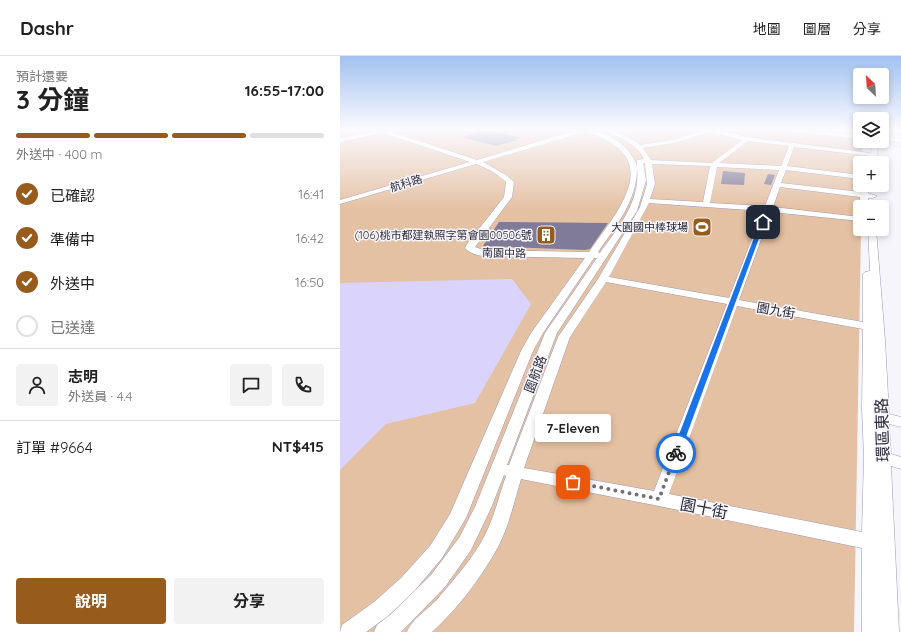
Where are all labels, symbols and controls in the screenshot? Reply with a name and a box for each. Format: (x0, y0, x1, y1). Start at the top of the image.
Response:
text: Dashr (20, 16, 74, 40)
text: 地圖 (753, 20, 781, 38)
text: 圖層 (803, 20, 831, 38)
text: 分享 (853, 20, 881, 38)
text: 預計還要 (16, 68, 68, 84)
north arrow (853, 68, 889, 104)
map controls (853, 68, 889, 236)
text: 16:55–17:00 (245, 81, 324, 100)
text: 3 分鐘 (16, 83, 89, 116)
button: layers (853, 112, 889, 148)
text: 外送中 · 400 m (16, 146, 102, 162)
button: + (853, 156, 889, 192)
street label: 航科路 (388, 171, 424, 195)
icon: check (16, 183, 38, 205)
text: 已確認 (50, 186, 95, 205)
text: 16:41 (298, 186, 324, 202)
button: − (853, 200, 889, 236)
pin (746, 205, 780, 239)
icon: home (752, 211, 774, 233)
sports icon: 大園國中棒球場 (691, 216, 713, 238)
place label: 大園國中棒球場 (611, 220, 688, 234)
building icon: (106)桃市都建執照字第會園00506號 (535, 224, 557, 246)
icon: check (16, 227, 38, 249)
place label: (106)桃市都建執照字第會園00506號 (355, 228, 532, 242)
text: 準備中 (50, 230, 95, 249)
text: 16:42 (296, 230, 324, 246)
street label: 南園中路 (482, 246, 526, 260)
icon: check (16, 271, 38, 293)
text: 外送中 (50, 274, 95, 293)
text: 16:50 (295, 274, 324, 290)
street label: 園九街 (755, 299, 797, 321)
text: 已送達 (50, 318, 95, 337)
street label: 園航路 (521, 353, 549, 395)
button: person (16, 364, 58, 406)
button: chat (230, 364, 272, 406)
button: phone (282, 364, 324, 406)
text: 志明 (68, 367, 98, 386)
text: 外送員 · 4.4 (68, 388, 132, 404)
street label: 環區東路 (871, 398, 893, 462)
callout: 7-Eleven (535, 414, 611, 442)
text: 7-Eleven (546, 420, 600, 436)
courier (656, 433, 696, 473)
text: NT$415 (272, 437, 324, 456)
text: 訂單 #9664 (16, 438, 93, 457)
icon: bike (665, 442, 687, 464)
pin (556, 465, 590, 499)
icon: bag (562, 471, 584, 493)
street label: 園十街 (679, 494, 729, 522)
button: 說明 (16, 578, 166, 624)
button: 分享 (174, 578, 324, 624)

